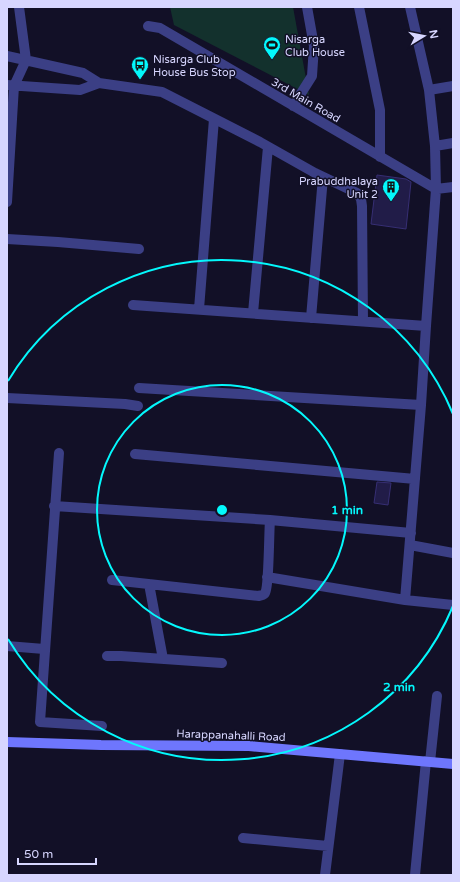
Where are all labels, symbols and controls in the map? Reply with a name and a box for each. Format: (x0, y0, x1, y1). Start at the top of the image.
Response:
north arrow (404, 16, 444, 56)
text: N (426, 29, 441, 40)
place label: Nisarga Club House (285, 33, 345, 59)
sports icon: Nisarga Club House (262, 35, 282, 60)
place label: Nisarga Club House Bus Stop (153, 53, 236, 79)
bus stop icon: Nisarga Club House Bus Stop (130, 55, 150, 80)
street label: 3rd Main Road (269, 75, 343, 125)
place label: Prabuddhalaya Unit 2 (299, 175, 378, 201)
building icon: Prabuddhalaya Unit 2 (381, 177, 401, 202)
centre of rings (215, 503, 229, 517)
text: 1 min (331, 503, 363, 517)
text: 2 min (383, 680, 415, 694)
street label: Harappanahalli Road (176, 727, 286, 744)
scale bar (18, 840, 96, 866)
text: 50 m (24, 847, 53, 861)

